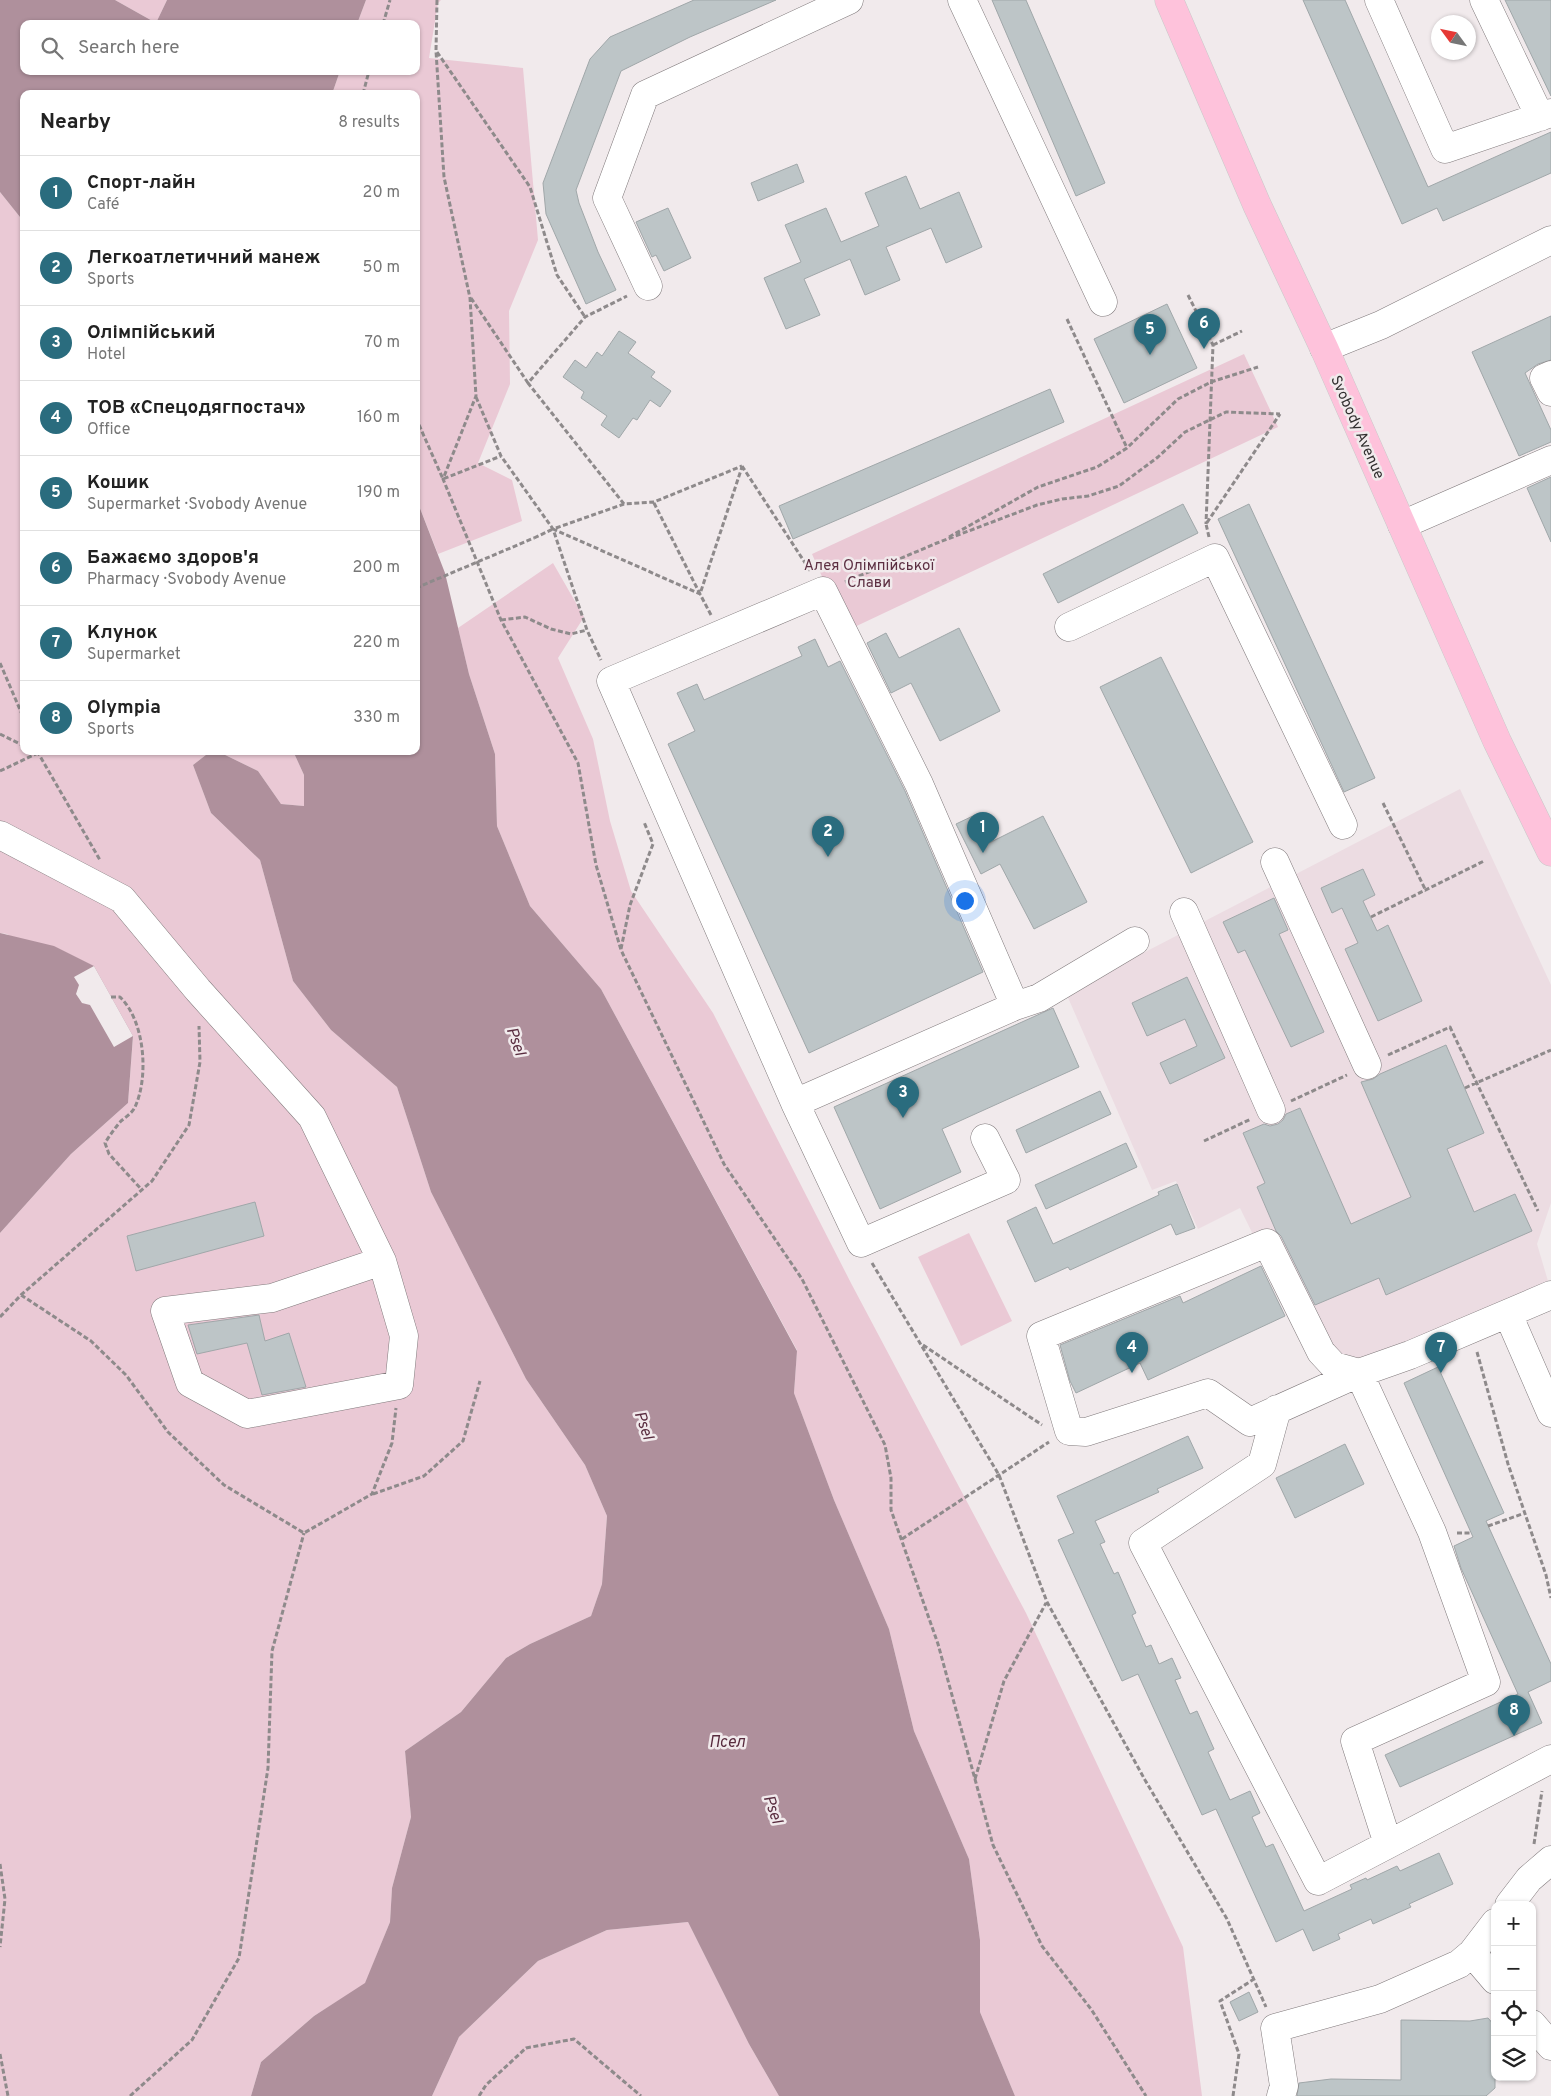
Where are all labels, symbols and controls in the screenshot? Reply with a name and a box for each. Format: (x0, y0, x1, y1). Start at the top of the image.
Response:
north arrow (1431, 15, 1476, 60)
search box (20, 20, 420, 75)
icon: search (38, 34, 66, 62)
text: Search here (78, 36, 180, 60)
text: Nearby (40, 109, 111, 136)
text: 8 results (338, 113, 400, 133)
text: Спорт-лайн (87, 171, 196, 195)
text: 1 (53, 183, 59, 203)
text: 20 m (363, 183, 400, 203)
text: Café (87, 195, 119, 215)
text: Легкоатлетичний манеж (87, 246, 320, 270)
text: 2 (51, 258, 61, 278)
text: 50 m (363, 258, 400, 278)
text: Sports (87, 270, 135, 290)
pin: 6 (1188, 308, 1220, 349)
pin: 5 (1134, 314, 1166, 355)
text: Олімпійський (87, 321, 216, 345)
text: 3 (51, 333, 61, 353)
text: 70 m (365, 333, 400, 353)
text: Hotel (87, 345, 126, 365)
street label: Svobody Avenue (1325, 373, 1388, 482)
text: ТОВ «Спецодягпостач» (87, 396, 306, 420)
text: 4 (51, 408, 61, 428)
text: 160 m (357, 408, 400, 428)
text: Office (87, 420, 130, 440)
text: Кошик (87, 471, 149, 495)
text: 5 (51, 483, 61, 503)
text: 190 m (357, 483, 400, 503)
text: Supermarket · Svobody Avenue (87, 495, 307, 515)
text: Бажаємо здоров'я (87, 546, 259, 570)
park label: Алея Олімпійської Слави (804, 557, 935, 593)
text: 6 (51, 558, 61, 578)
text: 200 m (352, 558, 400, 578)
text: Pharmacy · Svobody Avenue (87, 570, 286, 590)
text: Клунок (87, 621, 158, 645)
text: 7 (52, 633, 60, 653)
text: 220 m (353, 633, 400, 653)
text: Supermarket (87, 645, 181, 665)
text: Olympia (87, 696, 161, 720)
text: 8 (51, 708, 61, 728)
text: 330 m (353, 708, 400, 728)
text: Sports (87, 720, 135, 740)
pin: 1 (967, 812, 999, 853)
pin: 2 (812, 816, 844, 857)
your location (952, 888, 978, 914)
water label: Psel (501, 1025, 530, 1059)
pin: 3 (887, 1077, 919, 1118)
pin: 4 (1116, 1332, 1148, 1373)
pin: 7 (1425, 1332, 1457, 1373)
water label: Psel (629, 1409, 658, 1443)
pin: 8 (1498, 1695, 1530, 1736)
water label: Псел (709, 1733, 746, 1753)
water label: Psel (758, 1793, 787, 1827)
map controls (1491, 1901, 1536, 2081)
button: + (1491, 1901, 1536, 1946)
button: − (1491, 1946, 1536, 1991)
button: locate (1491, 1991, 1536, 2036)
button: layers (1491, 2036, 1536, 2081)

